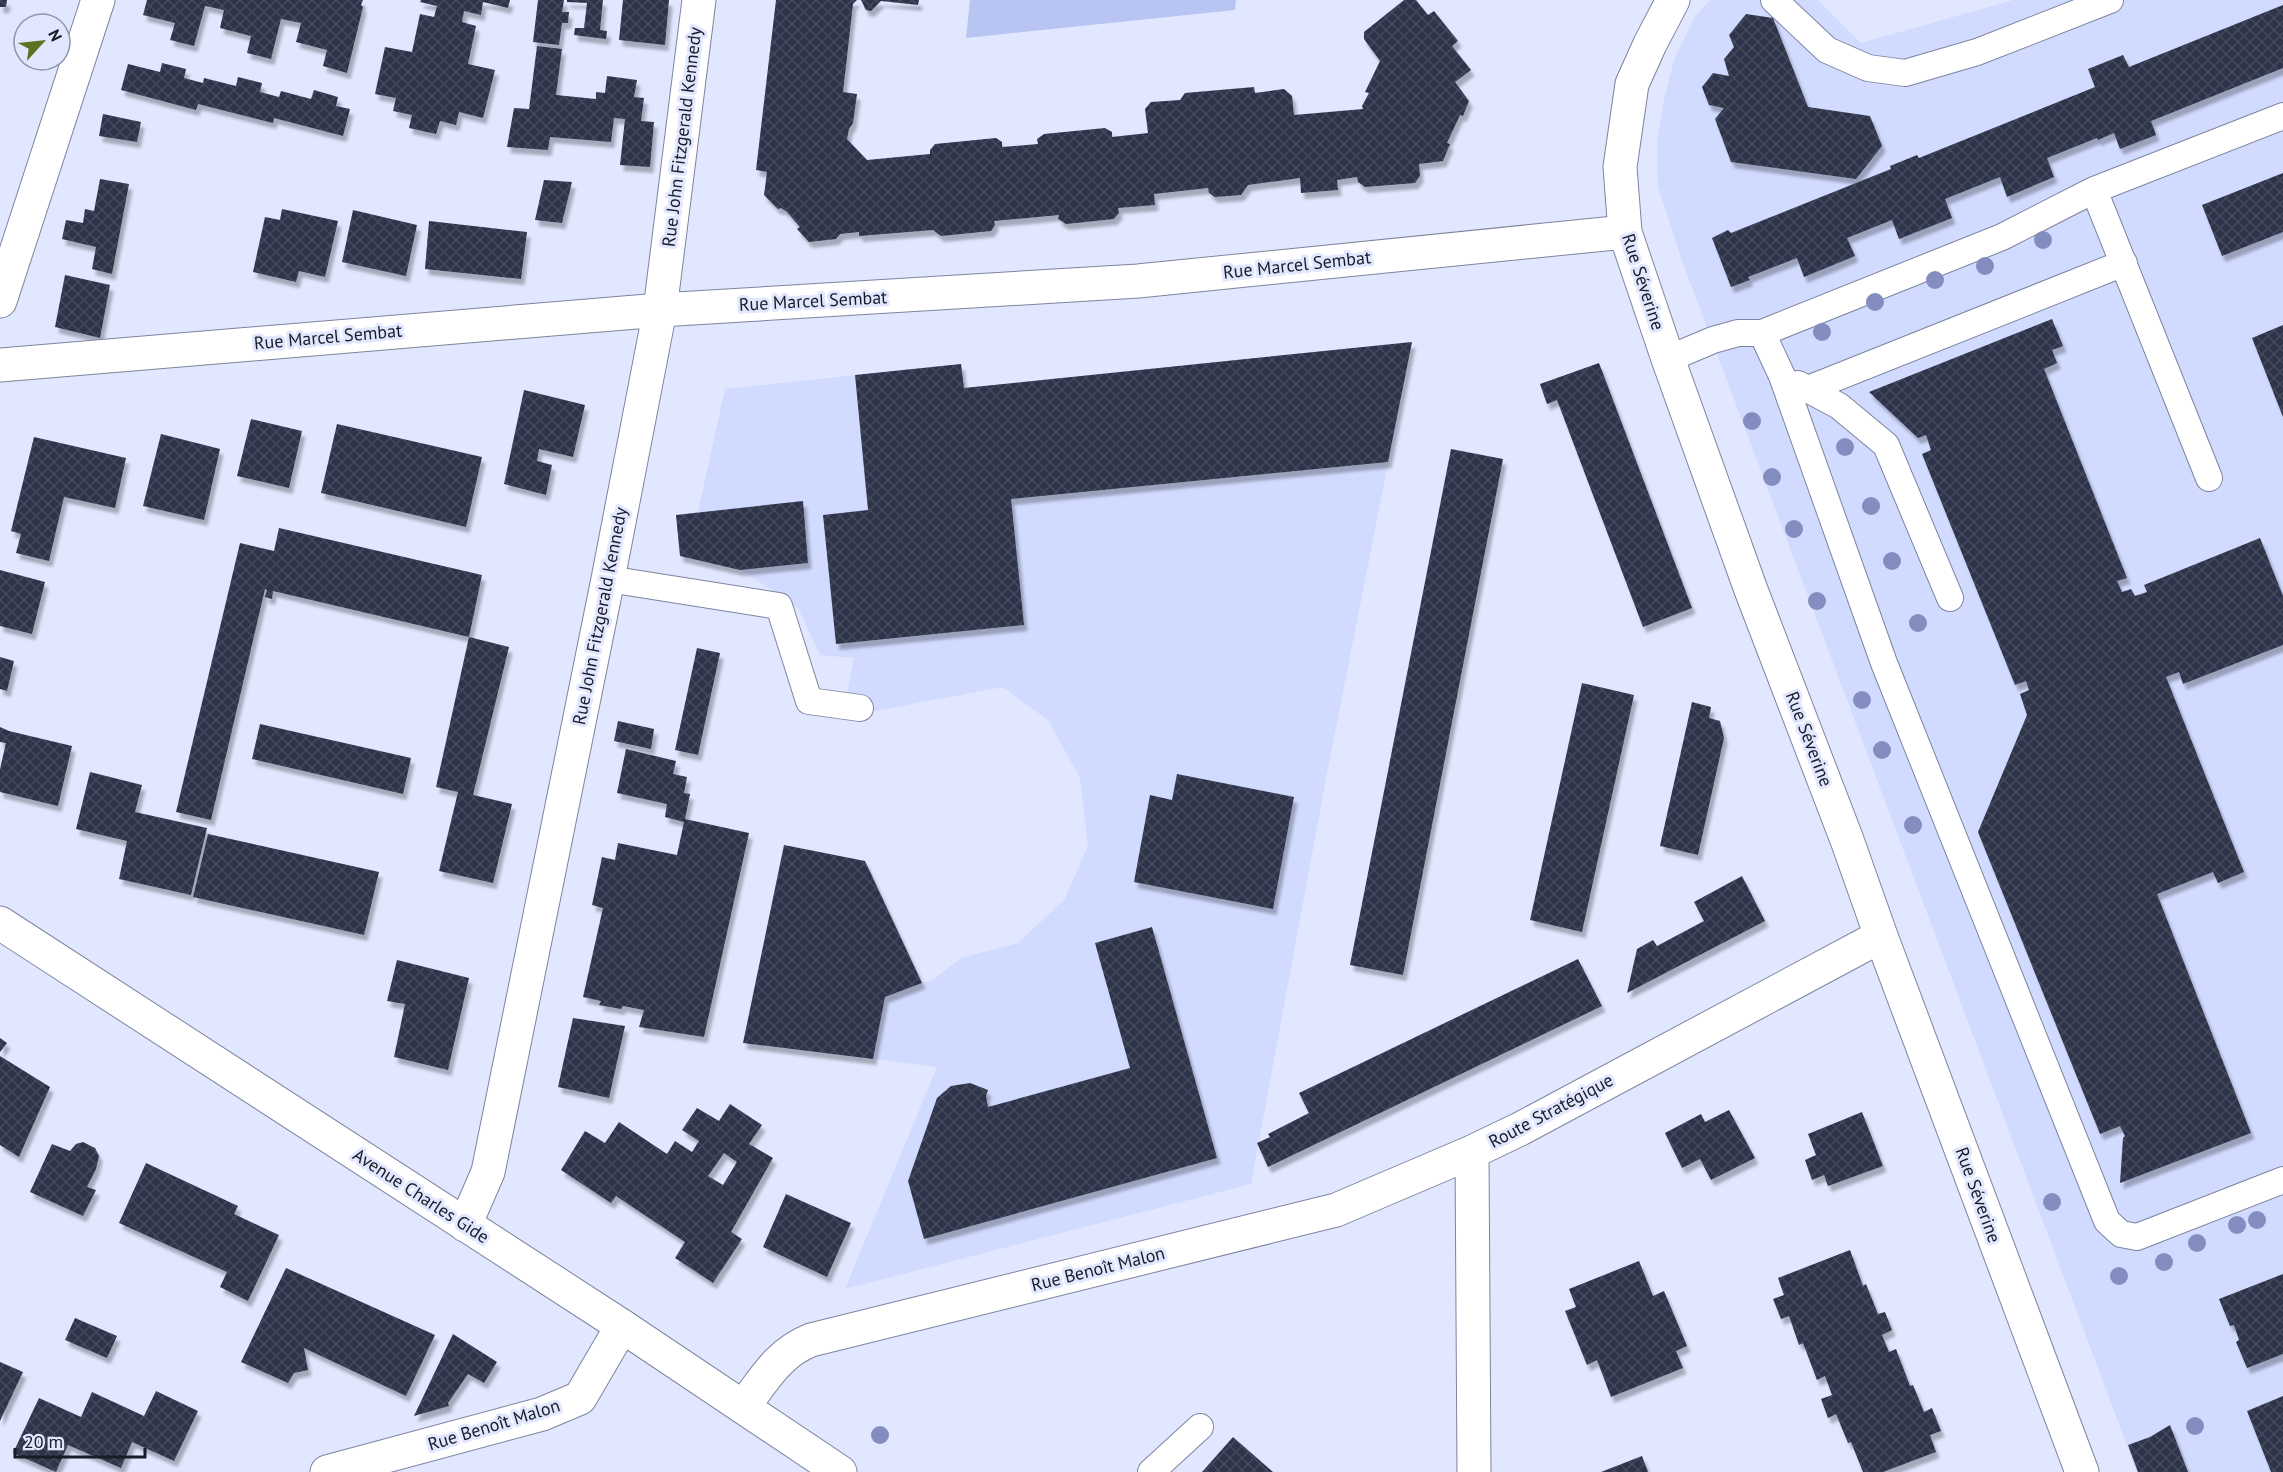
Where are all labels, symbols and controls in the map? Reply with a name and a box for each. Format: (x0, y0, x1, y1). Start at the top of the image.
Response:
north arrow (12, 12, 72, 72)
street label: Rue John Fitzgerald Kennedy (657, 25, 706, 248)
text: N (44, 26, 67, 44)
street label: Rue Séverine (1617, 231, 1670, 333)
street label: Rue Marcel Sembat (1222, 245, 1372, 284)
street label: Rue Marcel Sembat (738, 285, 888, 316)
street label: Rue Marcel Sembat (253, 319, 403, 354)
street label: Rue John Fitzgerald Kennedy (567, 504, 632, 727)
street label: Rue Séverine (1781, 688, 1838, 790)
street label: Route Stratégique (1485, 1068, 1617, 1153)
street label: Avenue Charles Gide (349, 1143, 494, 1248)
street label: Rue Séverine (1951, 1144, 2006, 1246)
street label: Rue Benoît Malon (1029, 1241, 1167, 1296)
street label: Rue Benoît Malon (425, 1393, 563, 1456)
scale bar (15, 1421, 146, 1459)
text: 20 m (24, 1430, 63, 1453)

